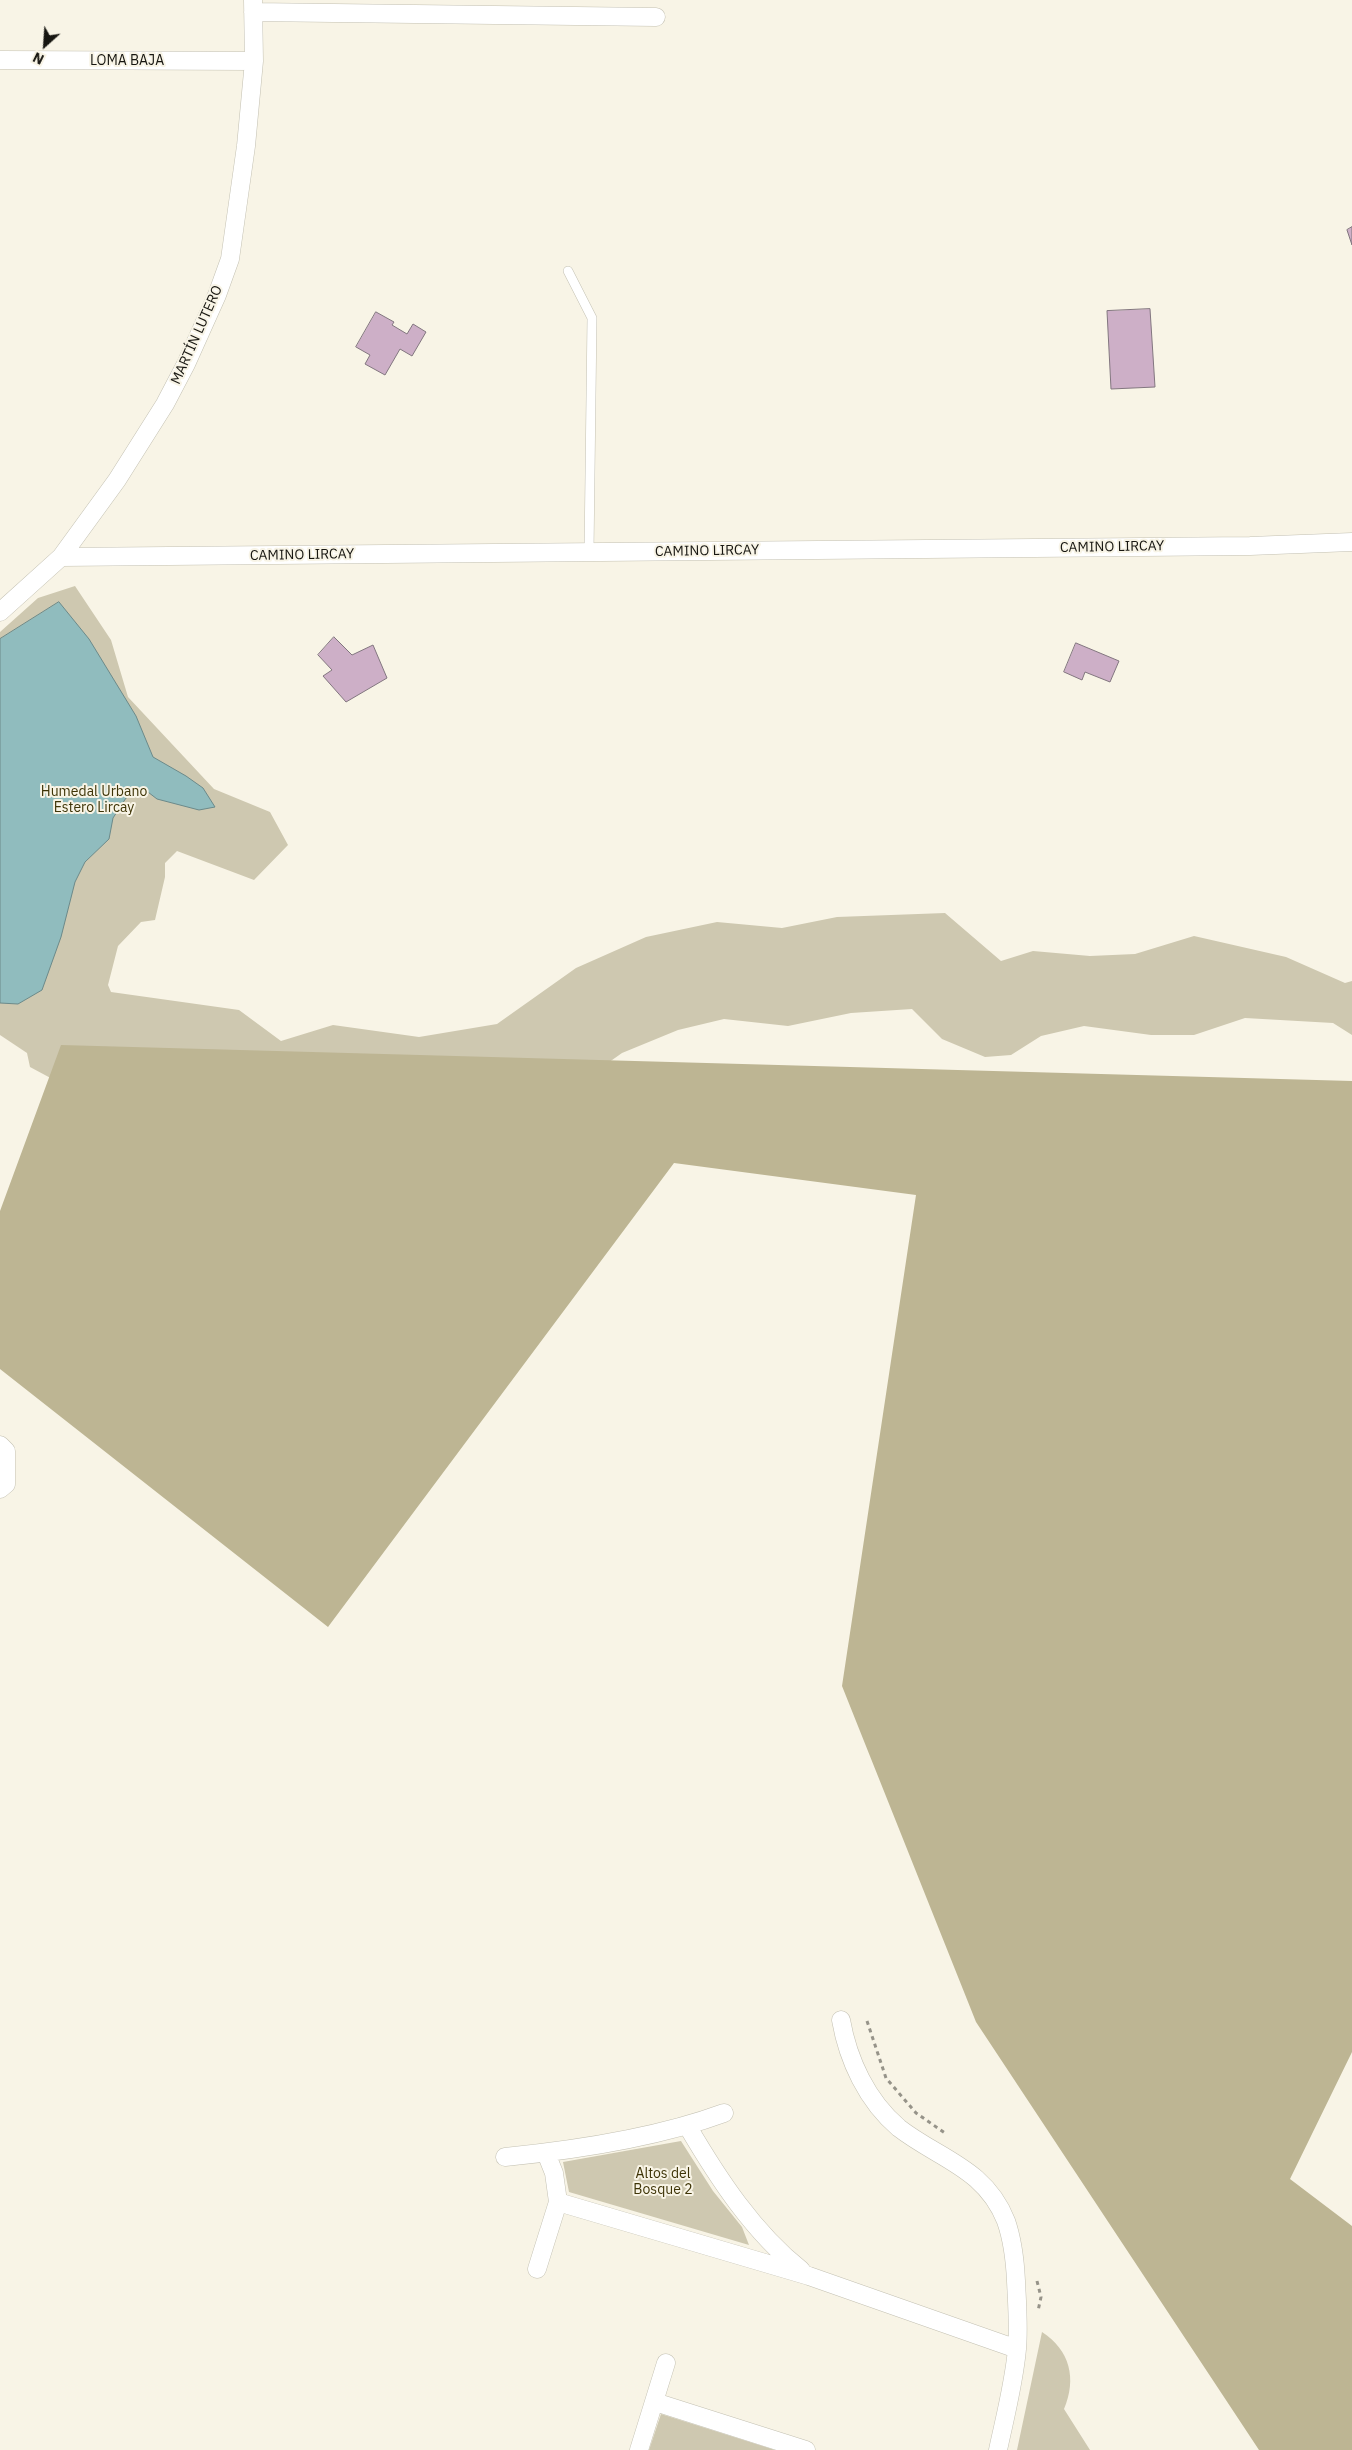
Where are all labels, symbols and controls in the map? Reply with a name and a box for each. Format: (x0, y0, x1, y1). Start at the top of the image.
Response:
north arrow (20, 20, 70, 70)
text: N (30, 48, 47, 69)
street label: LOMA BAJA (90, 53, 164, 69)
street label: MARTÍN LUTERO (168, 283, 226, 387)
street label: CAMINO LIRCAY (1060, 538, 1164, 556)
street label: CAMINO LIRCAY (655, 542, 759, 560)
street label: CAMINO LIRCAY (250, 546, 354, 564)
park label: Humedal Urbano Estero Lircay (41, 784, 147, 816)
park label: Altos del Bosque 2 (633, 2166, 693, 2198)

